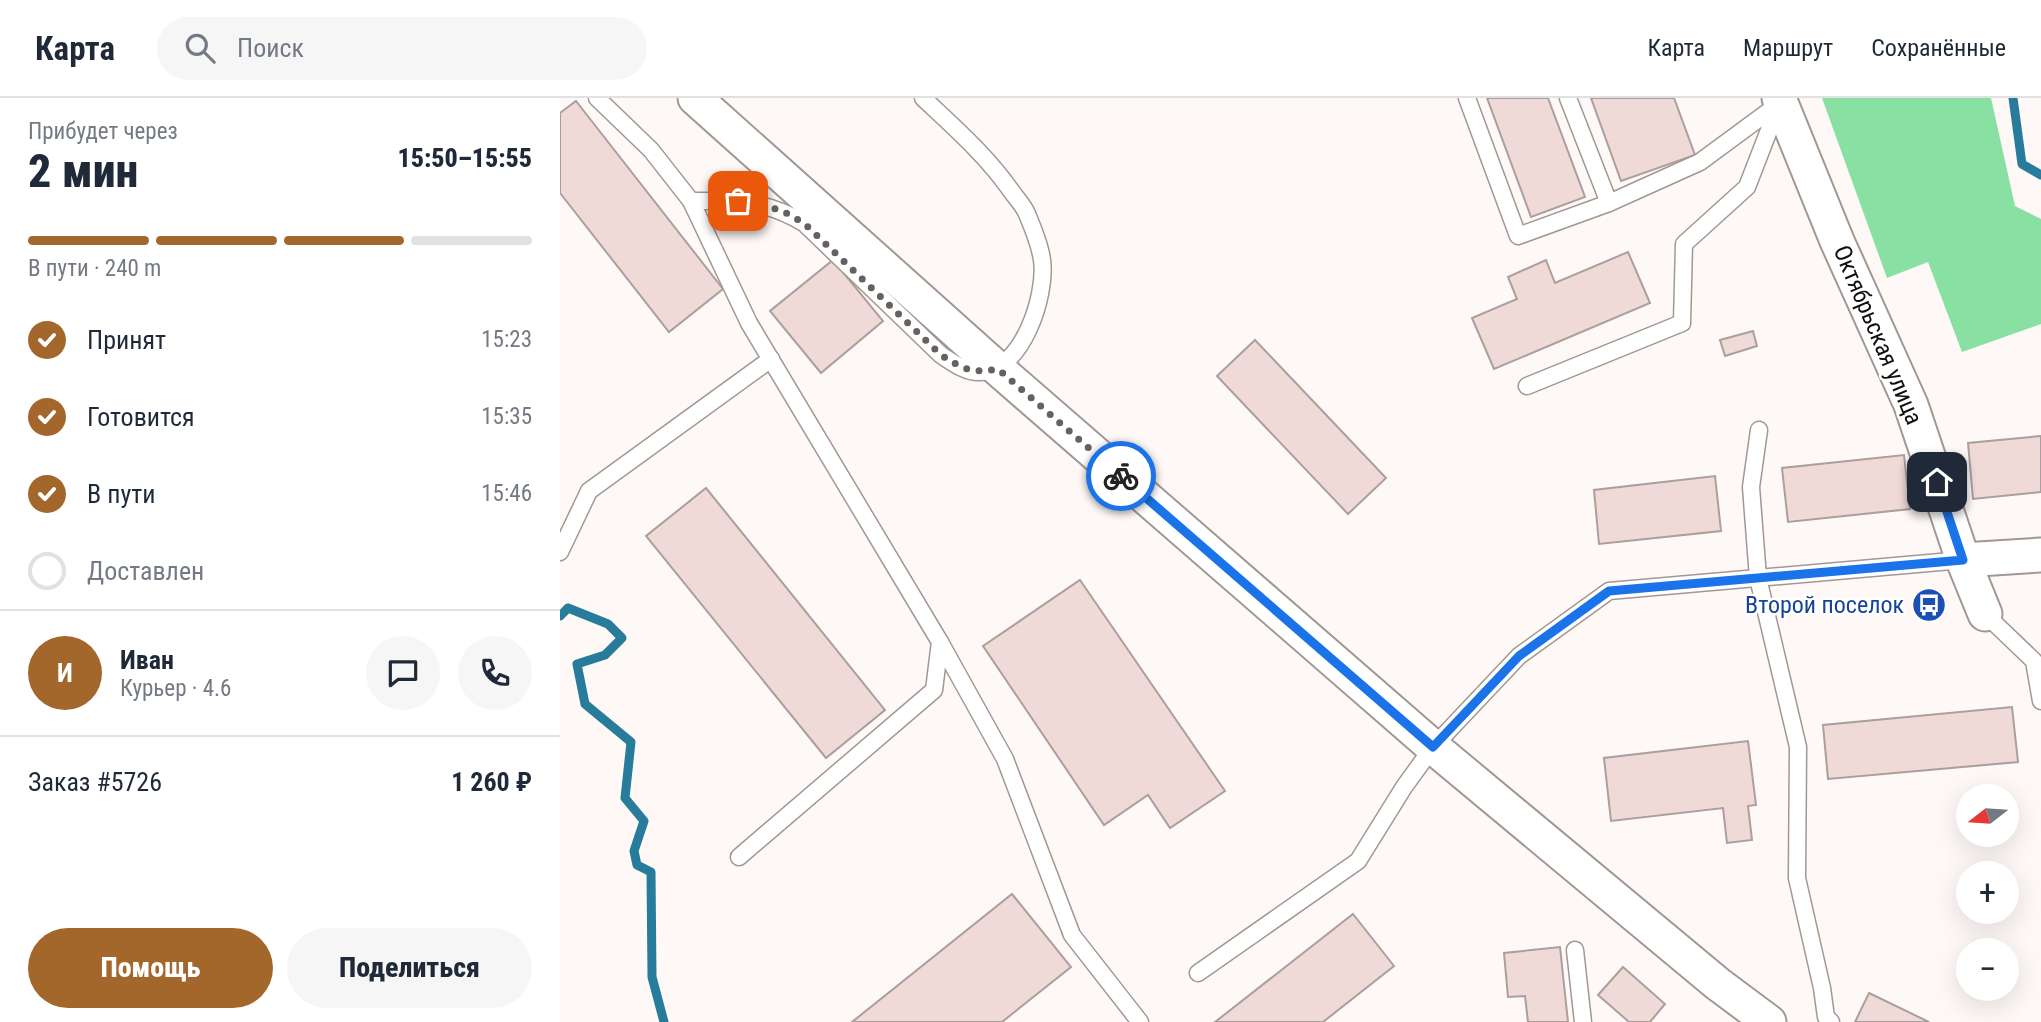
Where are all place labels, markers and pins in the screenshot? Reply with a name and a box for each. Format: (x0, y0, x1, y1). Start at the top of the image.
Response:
pin (708, 171, 768, 231)
pin (1907, 452, 1967, 512)
bus stop icon: Второй поселок (1910, 586, 1948, 624)
place label: Второй поселок (1745, 591, 1904, 619)

